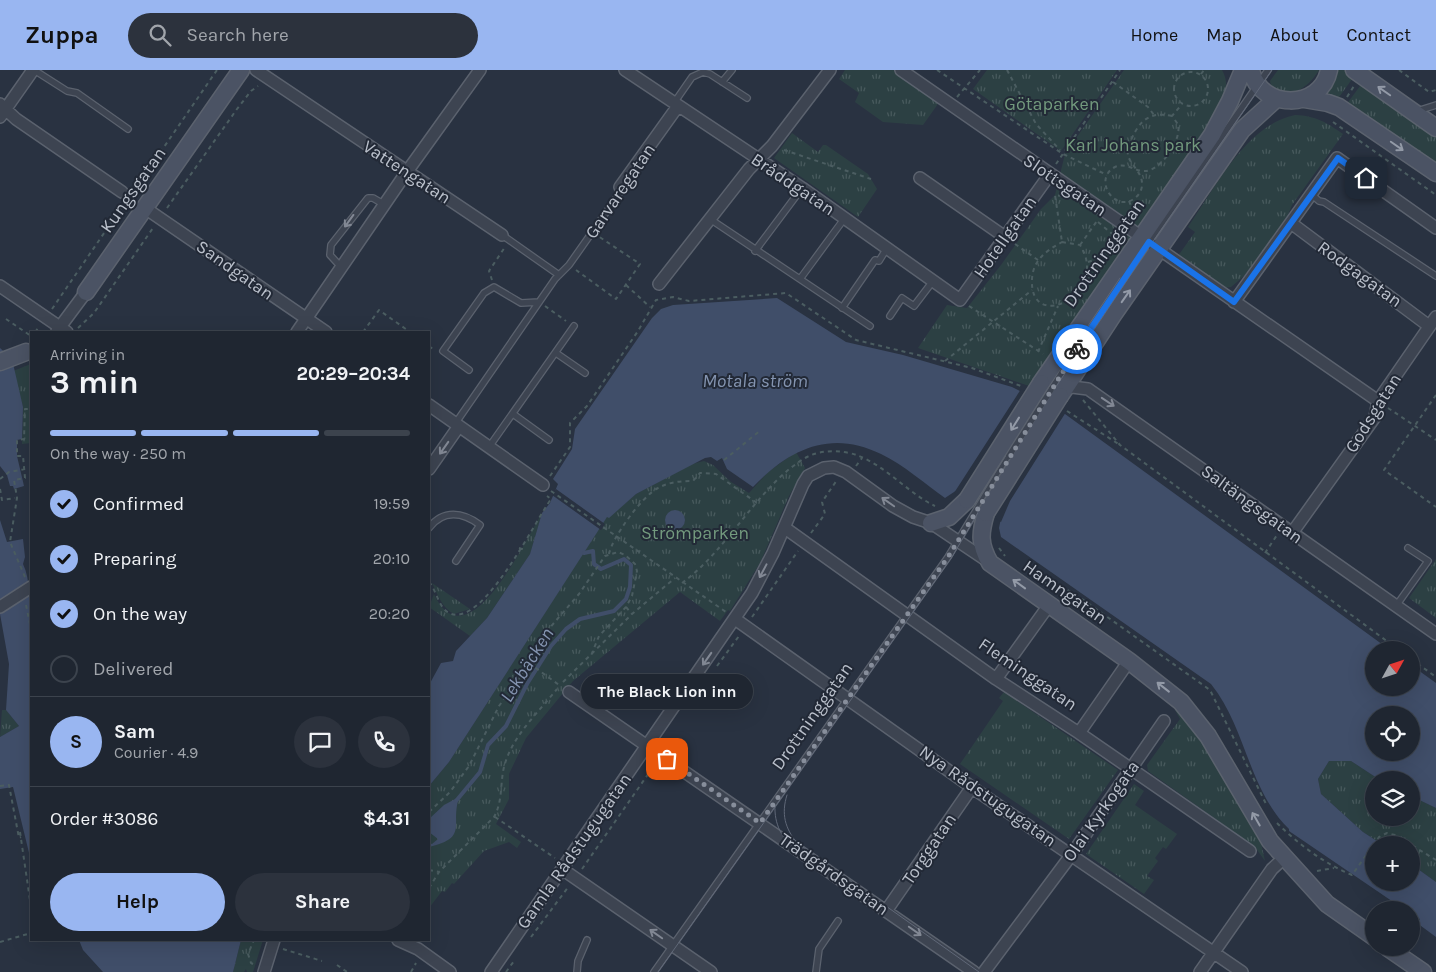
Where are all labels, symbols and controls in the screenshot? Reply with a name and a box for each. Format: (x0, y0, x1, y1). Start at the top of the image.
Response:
search box (128, 13, 478, 58)
text: Zuppa (25, 21, 98, 49)
icon: search (146, 21, 174, 49)
text: Search here (186, 24, 289, 46)
text: Home (1130, 24, 1178, 46)
text: Map (1206, 24, 1242, 46)
text: About (1270, 24, 1319, 46)
text: Contact (1347, 24, 1411, 46)
one-way arrow (1377, 86, 1391, 96)
park label: Götaparken (1004, 93, 1100, 115)
park label: Karl Johans park (1065, 134, 1201, 156)
street label: Vattengatan (359, 135, 455, 209)
street label: Garvaregatan (580, 139, 660, 243)
one-way arrow (1390, 141, 1404, 151)
street label: Kungsgatan (95, 143, 171, 237)
street label: Bråddgatan (747, 148, 839, 220)
street label: Slottsgatan (1019, 149, 1111, 221)
pin (1345, 157, 1387, 199)
icon: home (1352, 164, 1380, 192)
street label: Hotellgatan (969, 192, 1041, 282)
street label: Drottninggatan (1059, 195, 1149, 311)
one-way arrow (344, 214, 354, 228)
street label: Sandgatan (192, 235, 278, 305)
street label: Rodgagatan (1313, 236, 1407, 312)
one-way arrow (1121, 290, 1131, 304)
courier (1052, 324, 1102, 374)
icon: bike (1063, 335, 1091, 363)
text: Arriving in (50, 345, 125, 364)
text: 20:29–20:34 (297, 363, 410, 385)
text: 3 min (50, 364, 139, 401)
street label: Godsgatan (1340, 369, 1406, 457)
water label: Motala ström (702, 370, 808, 392)
one-way arrow (1101, 397, 1115, 407)
one-way arrow (1009, 417, 1020, 431)
one-way arrow (439, 440, 449, 454)
text: On the way · 250 m (50, 444, 186, 463)
street label: Saltängsgatan (1197, 460, 1307, 548)
icon: check (50, 490, 78, 518)
text: Confirmed (93, 493, 184, 515)
text: 19:59 (373, 494, 410, 513)
one-way arrow (881, 497, 895, 507)
park label: Strömparken (641, 522, 749, 544)
icon: check (50, 545, 78, 573)
text: Preparing (93, 548, 176, 570)
text: 20:10 (373, 549, 410, 568)
street label: Hamngatan (1019, 555, 1111, 629)
one-way arrow (758, 564, 768, 578)
one-way arrow (1013, 579, 1027, 589)
icon: check (50, 600, 78, 628)
text: On the way (93, 603, 187, 625)
text: 20:20 (369, 604, 410, 623)
water label: Lekbäcken (496, 624, 558, 706)
street label: Fleminggatan (974, 633, 1082, 715)
north arrow (1365, 641, 1420, 696)
map controls (1365, 641, 1420, 956)
one-way arrow (702, 651, 712, 665)
text: Delivered (93, 658, 173, 680)
street label: Drottninggatan (767, 658, 857, 774)
callout: The Black Lion inn (581, 674, 753, 709)
text: The Black Lion inn (598, 682, 737, 701)
one-way arrow (1157, 682, 1170, 693)
button: locate (1365, 706, 1420, 761)
button: chat (294, 716, 346, 768)
button: phone (358, 716, 410, 768)
text: Sam (114, 721, 155, 743)
text: S (70, 731, 82, 753)
pin (646, 738, 688, 780)
street label: Nya Rådstugugatan (915, 740, 1061, 852)
text: Courier · 4.9 (114, 743, 198, 762)
icon: bag (653, 745, 681, 773)
street label: Olai Kyrkogata (1058, 756, 1144, 866)
street label: Gamla Rådstugugatan (512, 769, 636, 933)
button: layers (1365, 771, 1420, 826)
text: Order #3086 (50, 808, 158, 830)
text: $4.31 (363, 808, 410, 830)
street label: Torggatan (897, 809, 961, 889)
one-way arrow (1250, 813, 1260, 827)
street label: Trädgårdsgatan (775, 828, 893, 920)
button: + (1365, 836, 1420, 891)
button: Help (50, 873, 225, 931)
button: Share (235, 873, 410, 931)
button: − (1365, 901, 1420, 956)
one-way arrow (908, 926, 922, 936)
one-way arrow (649, 929, 663, 939)

